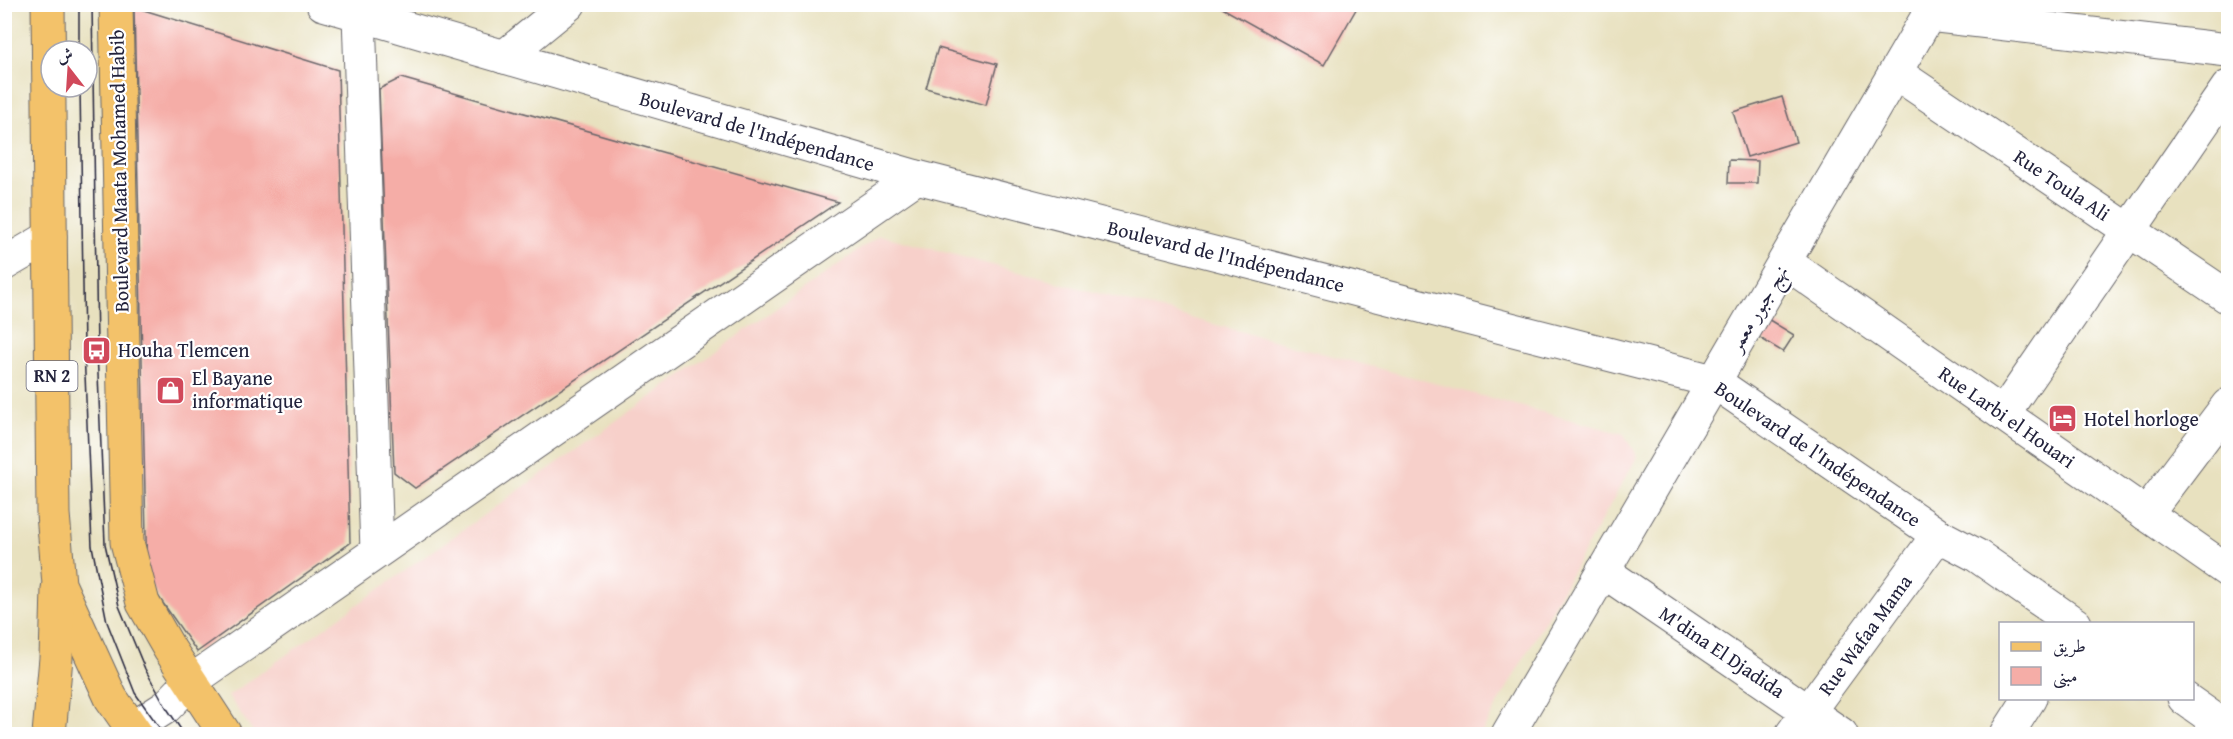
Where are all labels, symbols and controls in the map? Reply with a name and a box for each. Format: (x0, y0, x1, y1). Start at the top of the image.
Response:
street label: Boulevard Maata Mohamed Habib (102, 29, 135, 313)
north arrow (39, 39, 99, 99)
text: ش (54, 41, 76, 68)
street label: Boulevard de l'Indépendance (636, 83, 878, 178)
street label: Rue Toula Ali (2008, 142, 2116, 228)
street label: Boulevard de l'Indépendance (1105, 212, 1348, 299)
street label: نهج جبور معمر (1719, 259, 1798, 360)
bus stop icon: Houha Tlemcen (81, 334, 113, 366)
place label: Houha Tlemcen (118, 335, 249, 364)
street label: Rue Larbi el Houari (1933, 359, 2082, 475)
road number: RN 2 (26, 361, 78, 391)
place label: El Bayane informatique (192, 363, 303, 415)
shop icon: El Bayane informatique (155, 374, 187, 406)
street label: Boulevard de l'Indépendance (1709, 374, 1927, 534)
hotel icon: Hotel horloge (2047, 403, 2079, 435)
place label: Hotel horloge (2084, 404, 2199, 433)
street label: Rue Wafaa Mama (1811, 568, 1919, 701)
street label: M'dina El Djadida (1653, 599, 1792, 705)
legend (1999, 622, 2194, 700)
text: طريق (2053, 632, 2086, 659)
text: مبنى (2053, 662, 2078, 689)

